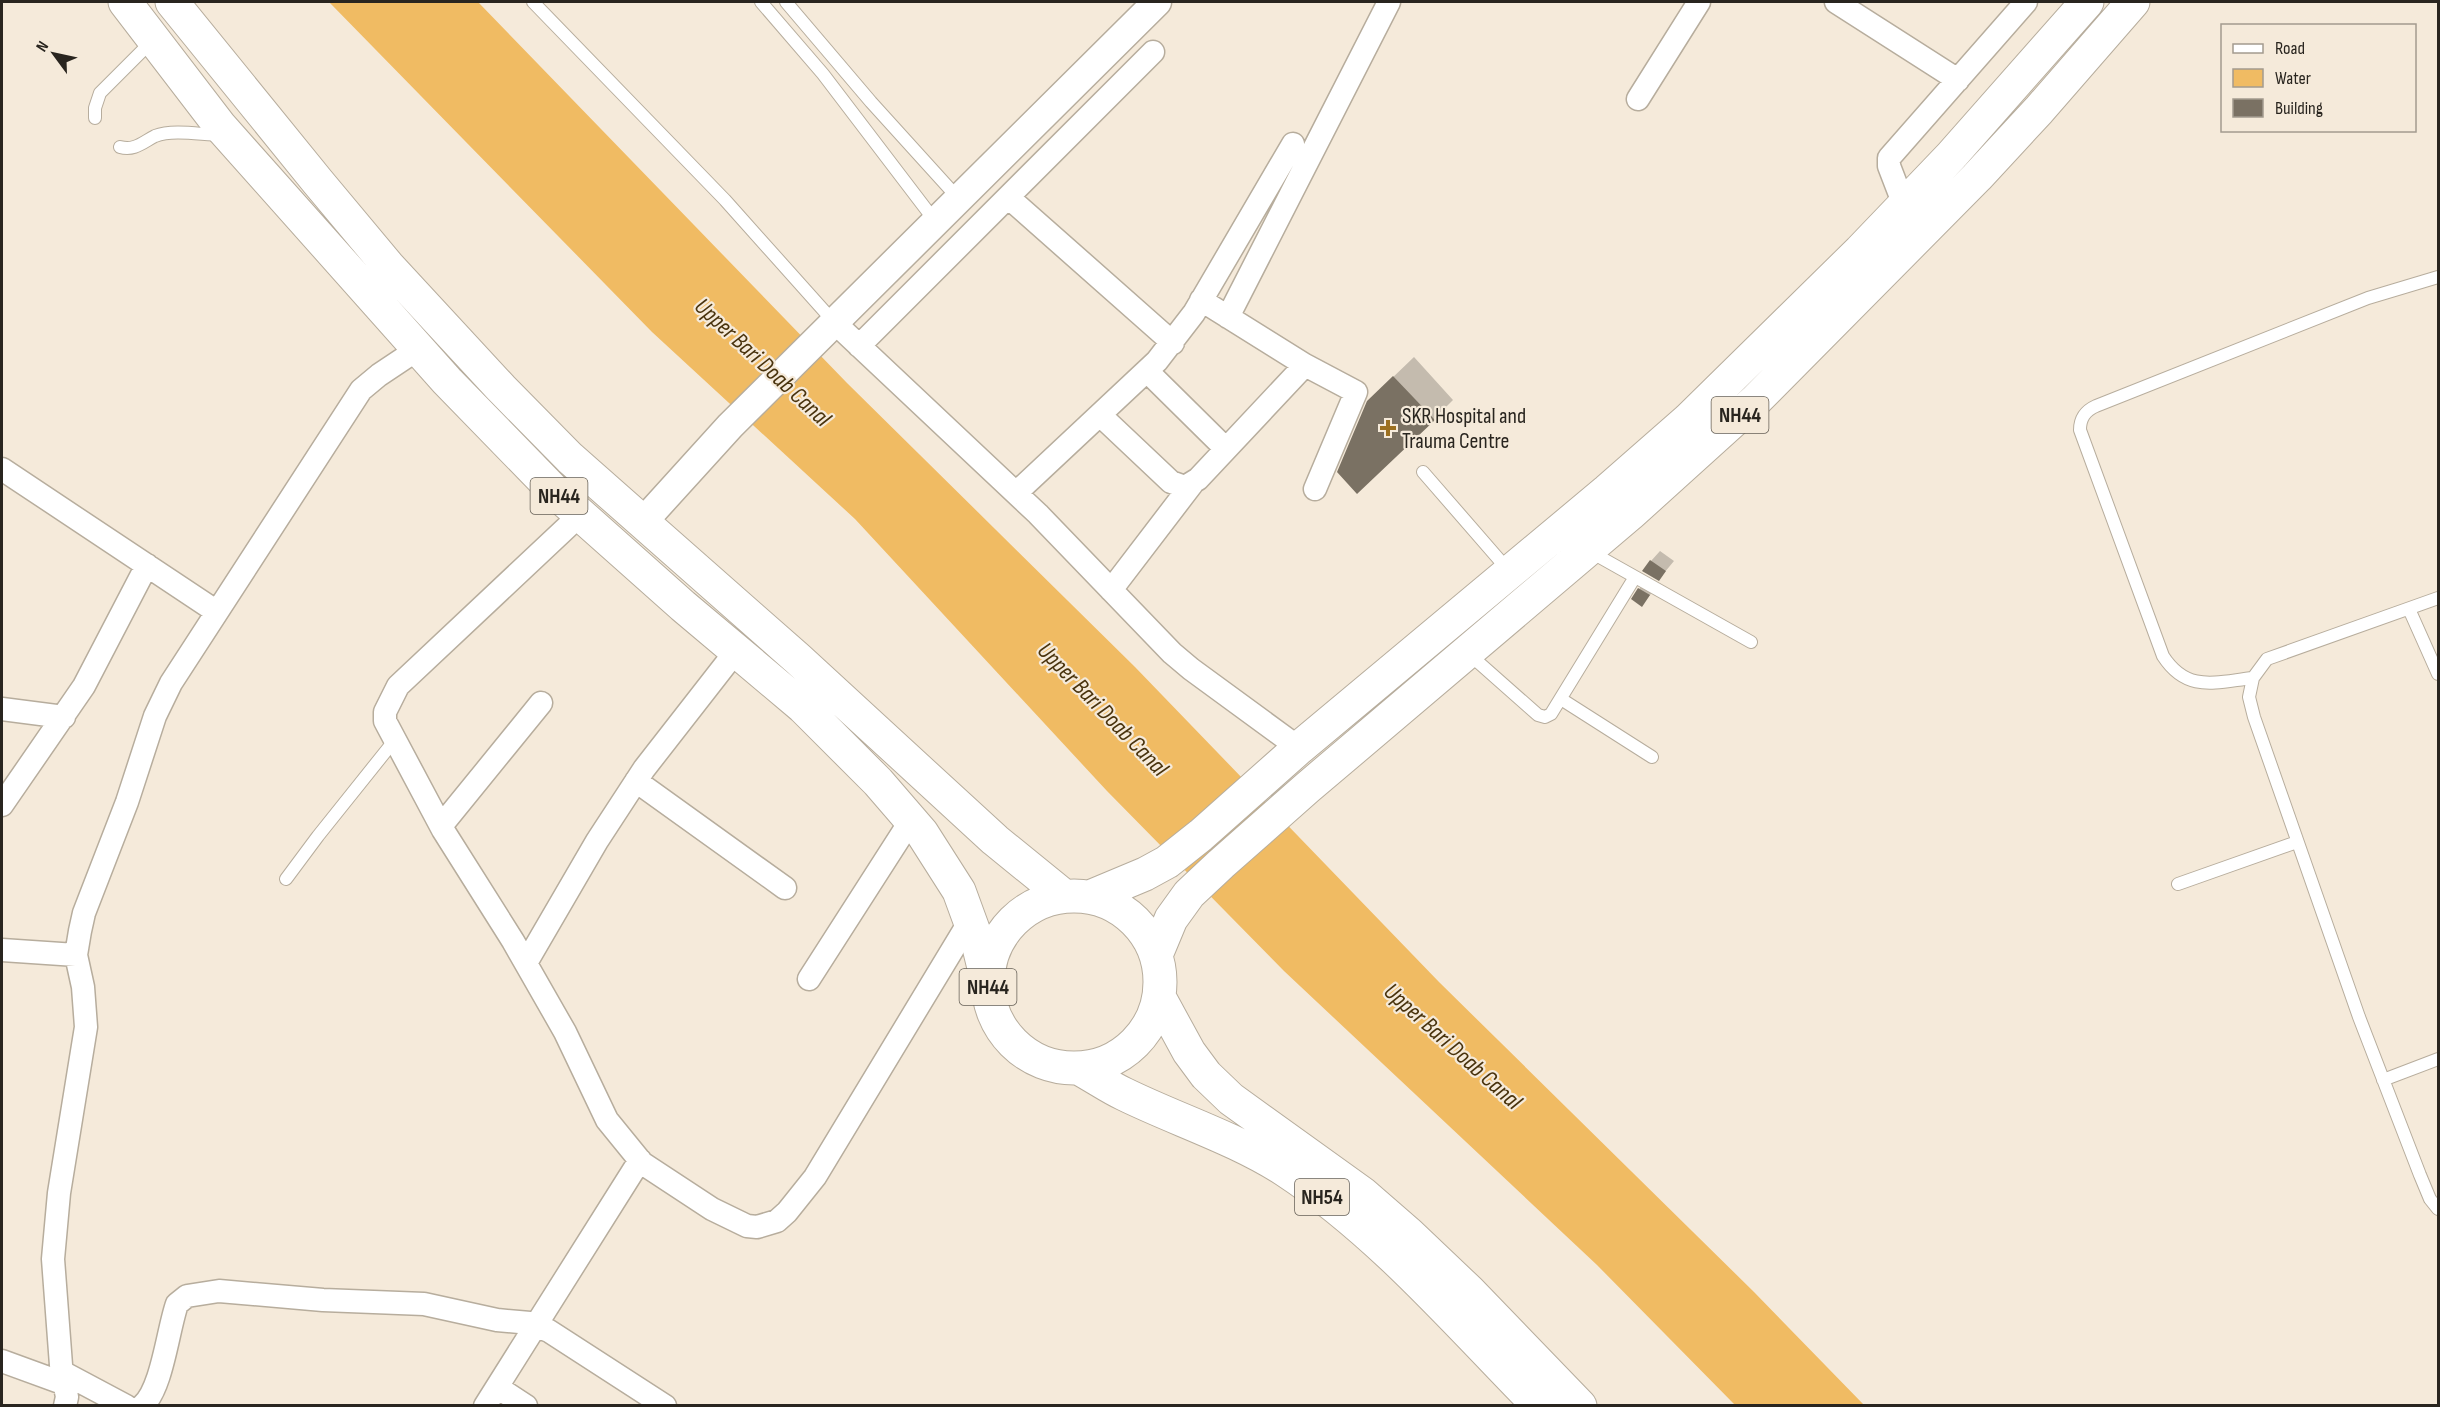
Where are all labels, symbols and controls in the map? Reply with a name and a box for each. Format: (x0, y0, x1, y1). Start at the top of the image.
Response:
north arrow (24, 24, 84, 84)
legend (2221, 24, 2416, 132)
text: N (32, 38, 53, 55)
text: Road (2275, 38, 2305, 59)
text: Water (2275, 68, 2311, 89)
text: Building (2275, 98, 2323, 119)
water label: Upper Bari Doab Canal (689, 292, 837, 433)
road number: NH44 (1712, 397, 1768, 433)
place label: SKR Hospital and Trauma Centre (1402, 403, 1526, 455)
marker: SKR Hospital and Trauma Centre (1379, 419, 1397, 437)
road number: NH44 (530, 478, 588, 514)
water label: Upper Bari Doab Canal (1031, 636, 1175, 783)
road number: NH44 (960, 969, 1016, 1005)
water label: Upper Bari Doab Canal (1378, 977, 1528, 1116)
road number: NH54 (1295, 1179, 1349, 1215)

